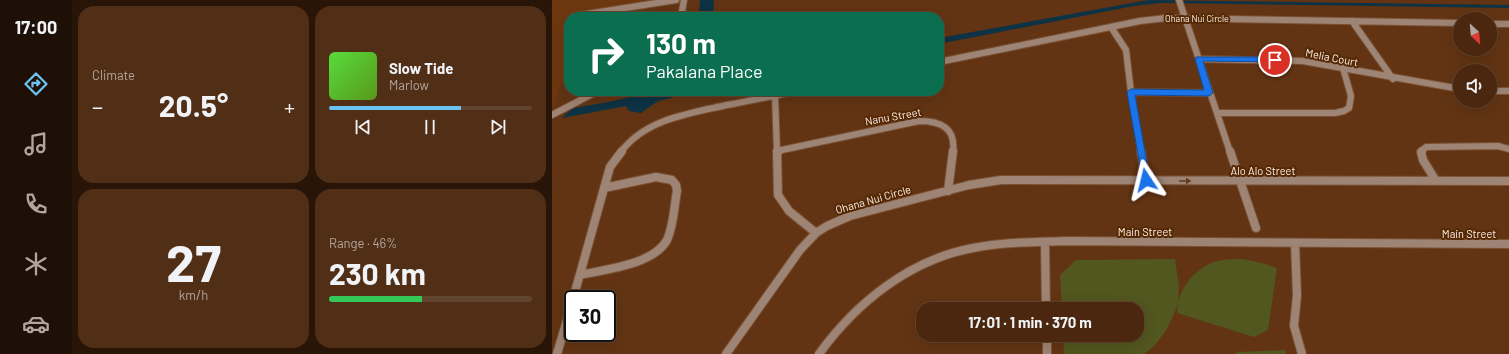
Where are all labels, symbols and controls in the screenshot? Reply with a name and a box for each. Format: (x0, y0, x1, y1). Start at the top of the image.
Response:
north arrow (1453, 12, 1497, 56)
map controls (1453, 12, 1497, 108)
street label: Ohana Nui Circle (1165, 13, 1229, 24)
text: 17:00 (15, 16, 57, 38)
text: 130 m (646, 26, 716, 60)
icon: right (580, 28, 632, 80)
pin (1258, 43, 1292, 77)
street label: Melia Court (1304, 46, 1360, 68)
icon: arrive (1264, 49, 1286, 71)
text: Slow Tide (389, 59, 453, 77)
text: Pakalana Place (646, 60, 763, 82)
button: sound (1453, 64, 1497, 108)
text: Climate (92, 67, 135, 83)
icon: directions (22, 70, 50, 98)
text: Marlow (389, 77, 429, 93)
text: 20.5° (159, 87, 228, 123)
text: − (92, 93, 103, 119)
text: + (284, 93, 295, 119)
street label: Nanu Street (864, 105, 922, 127)
icon: previous (352, 116, 374, 138)
icon: pause (419, 116, 441, 138)
icon: next (487, 116, 509, 138)
icon: music (22, 130, 50, 158)
position arrow (1125, 159, 1167, 201)
street label: Alo Alo Street (1231, 164, 1295, 177)
one-way arrow (1179, 178, 1192, 184)
street label: Ohana Nui Circle (834, 182, 912, 216)
icon: phone (22, 190, 50, 218)
street label: Main Street (1118, 225, 1172, 238)
street label: Main Street (1442, 227, 1496, 240)
text: 27 (166, 230, 221, 292)
text: Range · 46% (329, 235, 397, 251)
icon: climate (22, 250, 50, 278)
text: 230 km (329, 255, 426, 291)
text: km/h (179, 287, 208, 303)
speed limit sign: 30 (564, 290, 616, 342)
icon: car (22, 310, 50, 338)
text: 17:01 · 1 min · 370 m (968, 313, 1092, 331)

